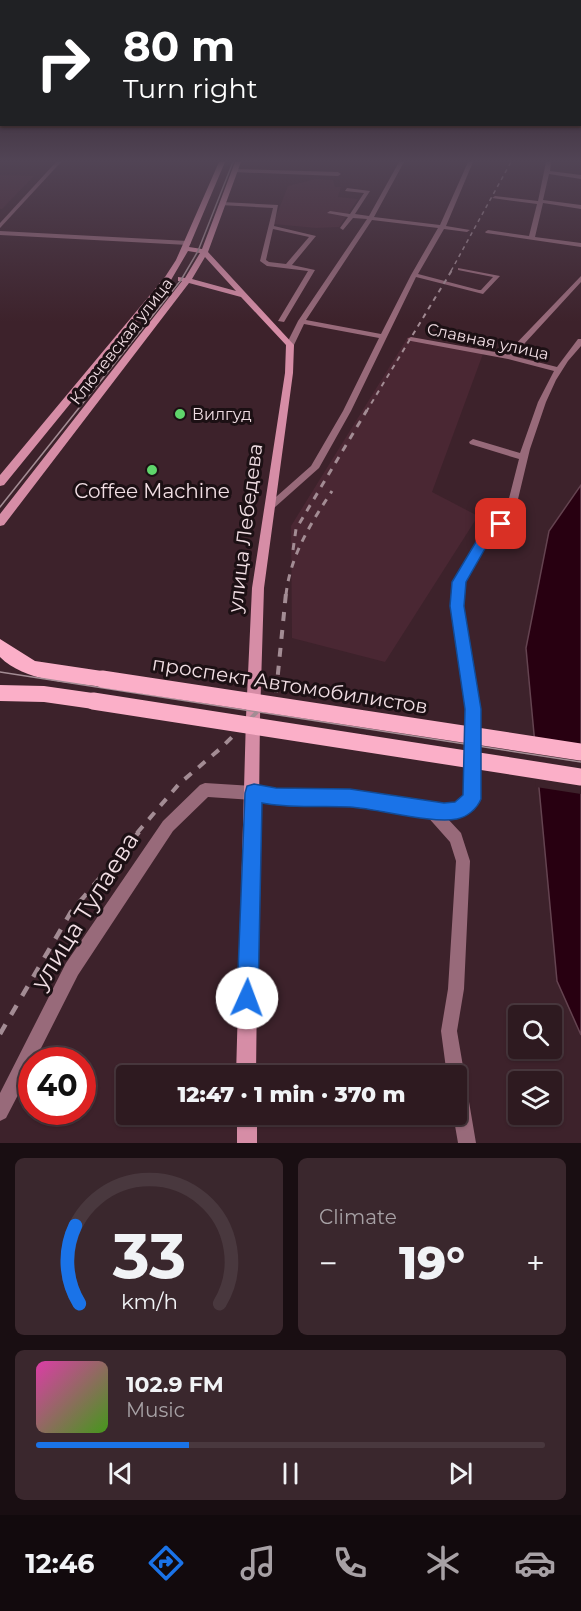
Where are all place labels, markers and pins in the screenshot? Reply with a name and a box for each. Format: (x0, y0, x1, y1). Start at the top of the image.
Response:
place label: Вилгуд (192, 405, 252, 424)
marker: Вилгуд (173, 407, 187, 421)
marker: Coffee Machine (145, 463, 159, 477)
place label: Coffee Machine (74, 479, 230, 503)
pin (475, 498, 526, 549)

